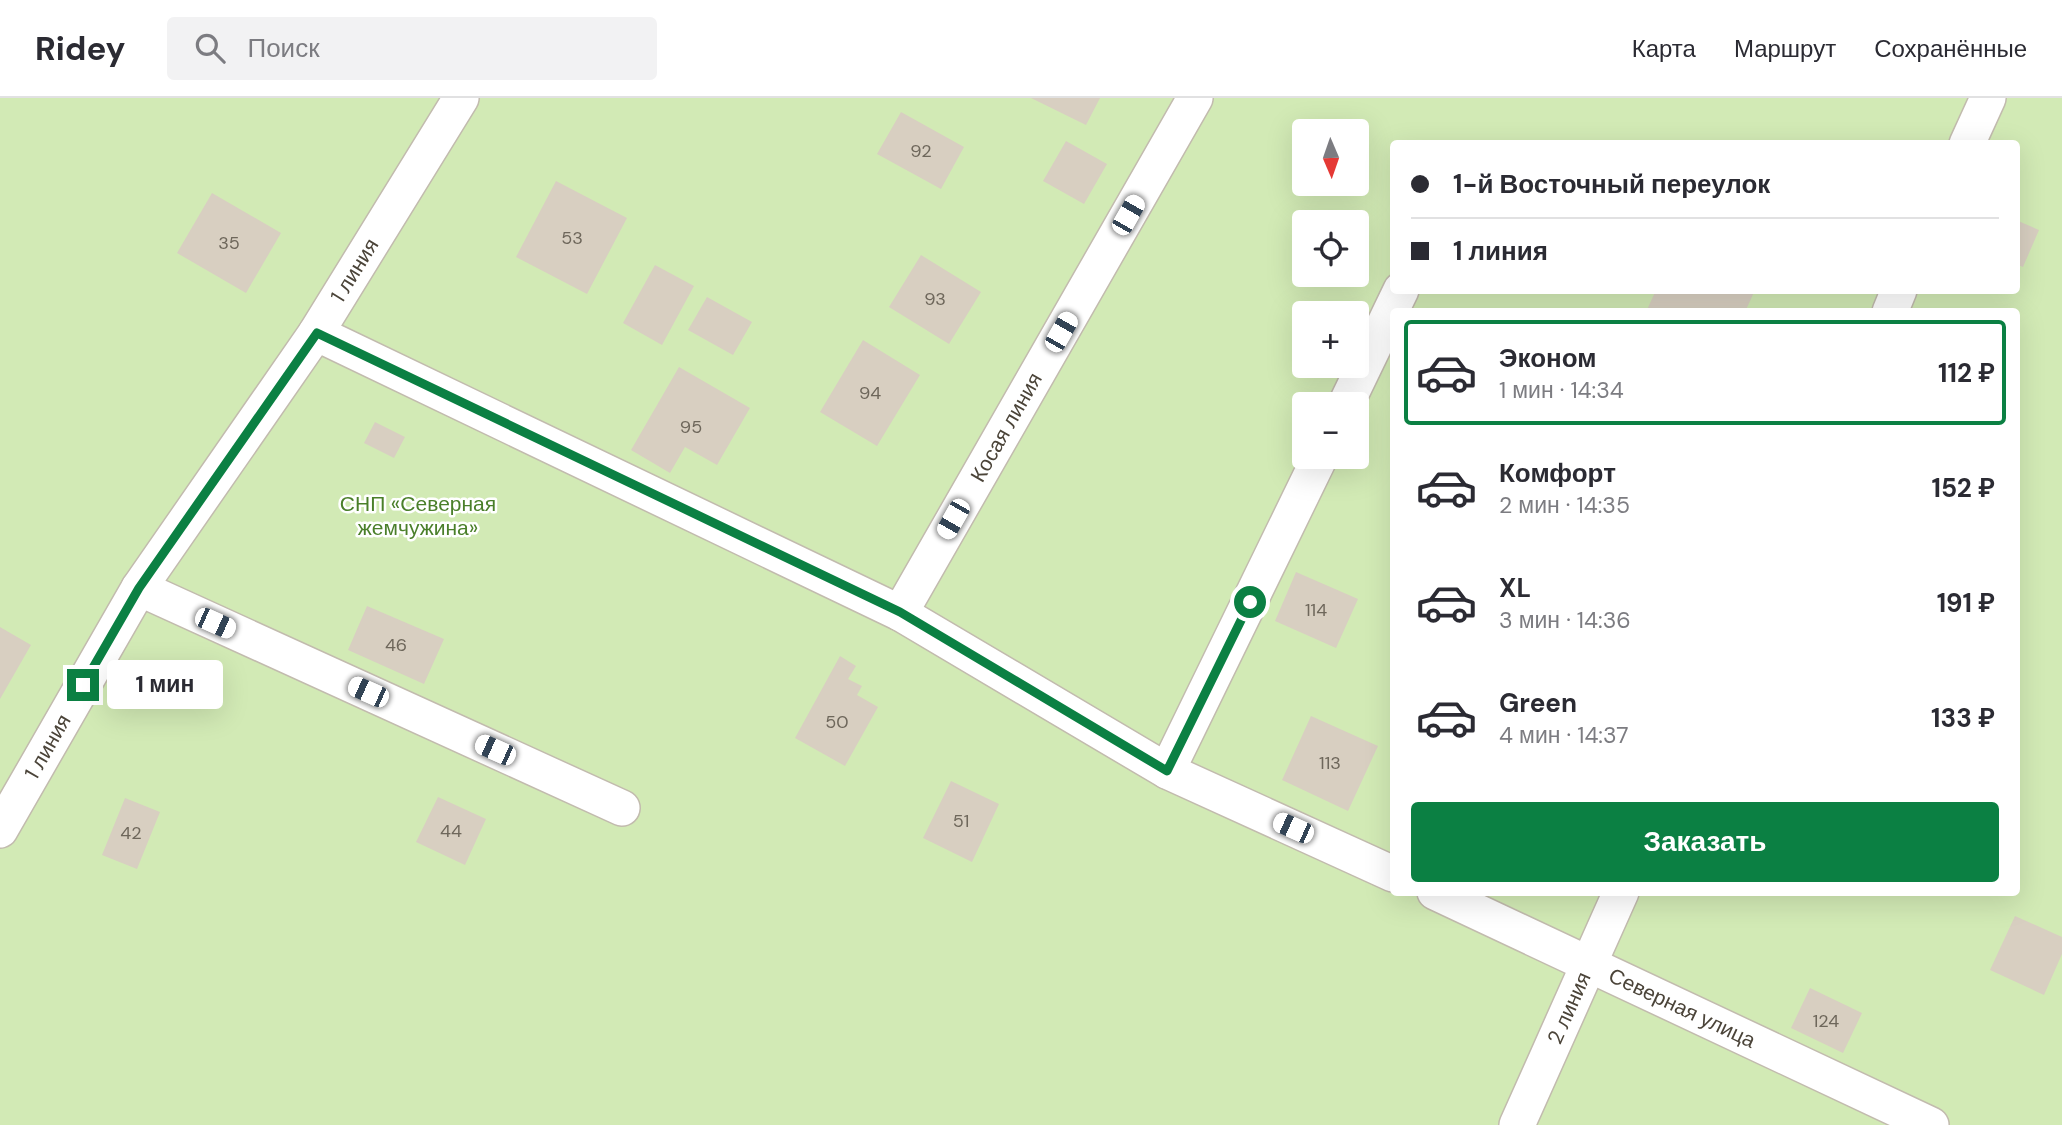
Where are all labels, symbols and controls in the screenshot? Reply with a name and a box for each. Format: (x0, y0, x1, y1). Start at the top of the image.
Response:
search box (167, 17, 657, 80)
text: Ridey (35, 27, 125, 70)
icon: search (191, 29, 229, 67)
text: Поиск (247, 31, 320, 65)
text: Карта (1632, 33, 1696, 64)
text: Маршрут (1734, 33, 1836, 64)
text: Сохранённые (1874, 33, 2027, 64)
north arrow (1292, 119, 1368, 196)
map controls (1292, 119, 1369, 469)
house number: 92 (910, 139, 932, 163)
text: 1-й Восточный переулок (1453, 167, 1770, 201)
car (1109, 192, 1148, 238)
button: locate (1292, 210, 1369, 287)
house number: 53 (561, 226, 583, 250)
house number: 35 (218, 231, 240, 255)
street label: 1 линия (324, 233, 385, 308)
text: 1 линия (1453, 234, 1548, 268)
house number: 93 (924, 287, 946, 311)
button: + (1292, 301, 1369, 378)
car (1042, 309, 1081, 355)
icon: car (1415, 341, 1478, 404)
text: Эконом (1499, 341, 1597, 375)
text: 112 ₽ (1938, 356, 1995, 390)
street label: Косая линия (964, 368, 1049, 487)
text: 1 мин · 14:34 (1499, 375, 1624, 405)
house number: 94 (859, 381, 881, 405)
button: − (1292, 392, 1369, 469)
house number: 95 (680, 415, 702, 439)
icon: car (1415, 456, 1478, 519)
text: Комфорт (1499, 456, 1616, 490)
text: 152 ₽ (1931, 471, 1995, 505)
park label: СНП «Северная жемчужина» (340, 490, 496, 542)
text: 2 мин · 14:35 (1499, 490, 1630, 520)
car (934, 496, 973, 542)
icon: car (1415, 571, 1478, 634)
text: XL (1499, 571, 1531, 605)
route start (1234, 586, 1266, 618)
text: 191 ₽ (1937, 586, 1995, 620)
house number: 114 (1305, 598, 1327, 622)
car (192, 605, 239, 641)
text: 3 мин · 14:36 (1499, 605, 1631, 635)
house number: 46 (385, 633, 407, 657)
callout: 1 мин (108, 660, 223, 710)
route end (67, 669, 99, 701)
text: 1 мин (136, 669, 194, 699)
car (345, 674, 392, 710)
icon: car (1415, 686, 1478, 749)
text: Green (1499, 686, 1577, 720)
text: 133 ₽ (1931, 701, 1995, 735)
street label: 1 линия (18, 709, 78, 784)
house number: 50 (825, 710, 849, 734)
text: 4 мин · 14:37 (1499, 720, 1629, 750)
car (472, 732, 519, 768)
house number: 113 (1319, 751, 1341, 775)
button: Заказать (1411, 802, 1999, 882)
house number: 51 (953, 809, 969, 833)
car (1270, 810, 1317, 846)
house number: 44 (440, 819, 462, 843)
house number: 42 (120, 821, 142, 845)
street label: Северная улица (1604, 962, 1760, 1055)
street label: 2 линия (1541, 968, 1598, 1049)
house number: 124 (1813, 1009, 1839, 1033)

